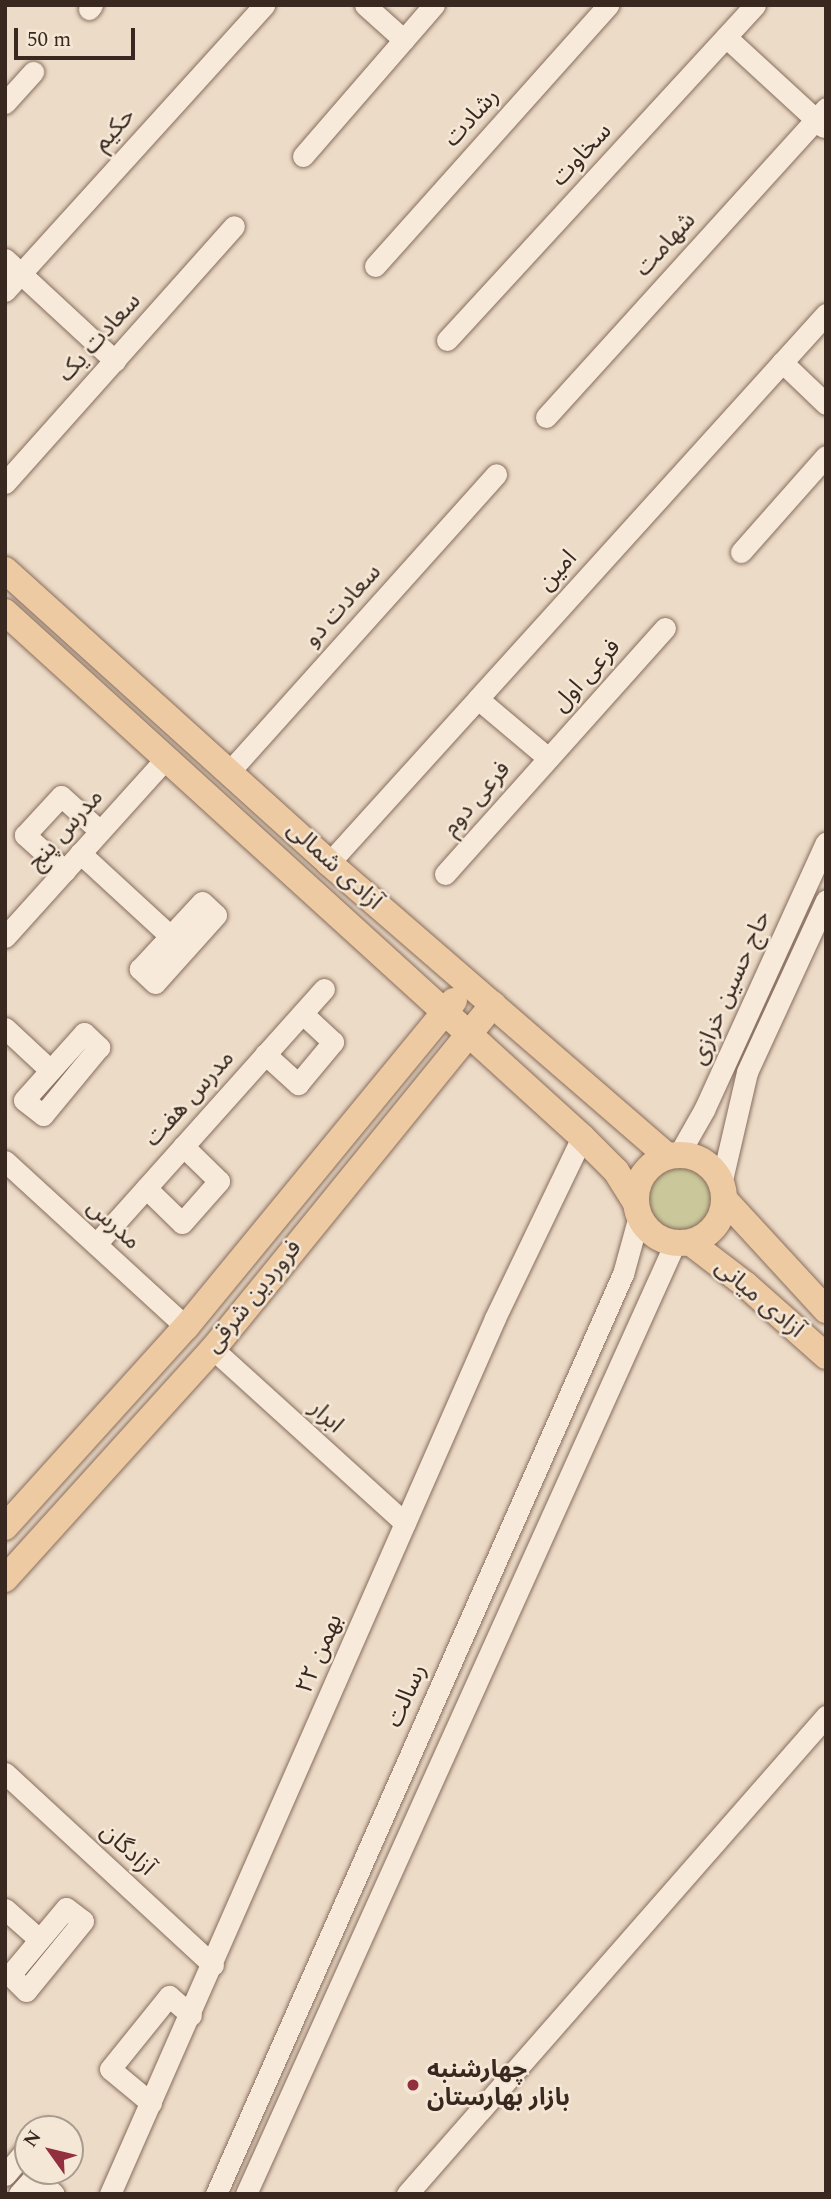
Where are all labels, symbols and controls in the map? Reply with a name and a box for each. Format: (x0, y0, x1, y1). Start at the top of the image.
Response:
scale bar (18, 14, 138, 58)
text: 50 m (27, 24, 71, 56)
street label: رشادت (438, 83, 506, 153)
street label: حکیم (88, 102, 142, 158)
street label: سخاوت (546, 118, 618, 192)
street label: شهامت (630, 207, 702, 283)
street label: سعادت یک (52, 287, 148, 389)
street label: امین (532, 545, 584, 597)
street label: سعادت دو (298, 559, 388, 653)
street label: فرعی اول (547, 633, 627, 719)
street label: فرعی دوم (437, 756, 517, 842)
street label: مدرس پنج (22, 783, 110, 877)
street label: آزادی شمالی (280, 816, 388, 916)
street label: حاج حسین خرازی (684, 907, 778, 1069)
street label: مدرس هفت (139, 1045, 241, 1153)
street label: مدرس (80, 1193, 146, 1257)
street label: فروردین شرقی (200, 1235, 308, 1359)
street label: آزادی میانی (708, 1253, 810, 1345)
street label: ابرار (303, 1394, 349, 1440)
street label: ۲۲ بهمن (290, 1610, 350, 1698)
street label: رسالت (380, 1660, 434, 1732)
street label: آزادگان (94, 1818, 160, 1882)
place label: چهارشنبه بازار بهارستان (427, 2057, 570, 2113)
marker: چهارشنبه بازار بهارستان (405, 2077, 421, 2093)
north arrow (14, 2115, 84, 2185)
text: N (16, 2125, 49, 2154)

